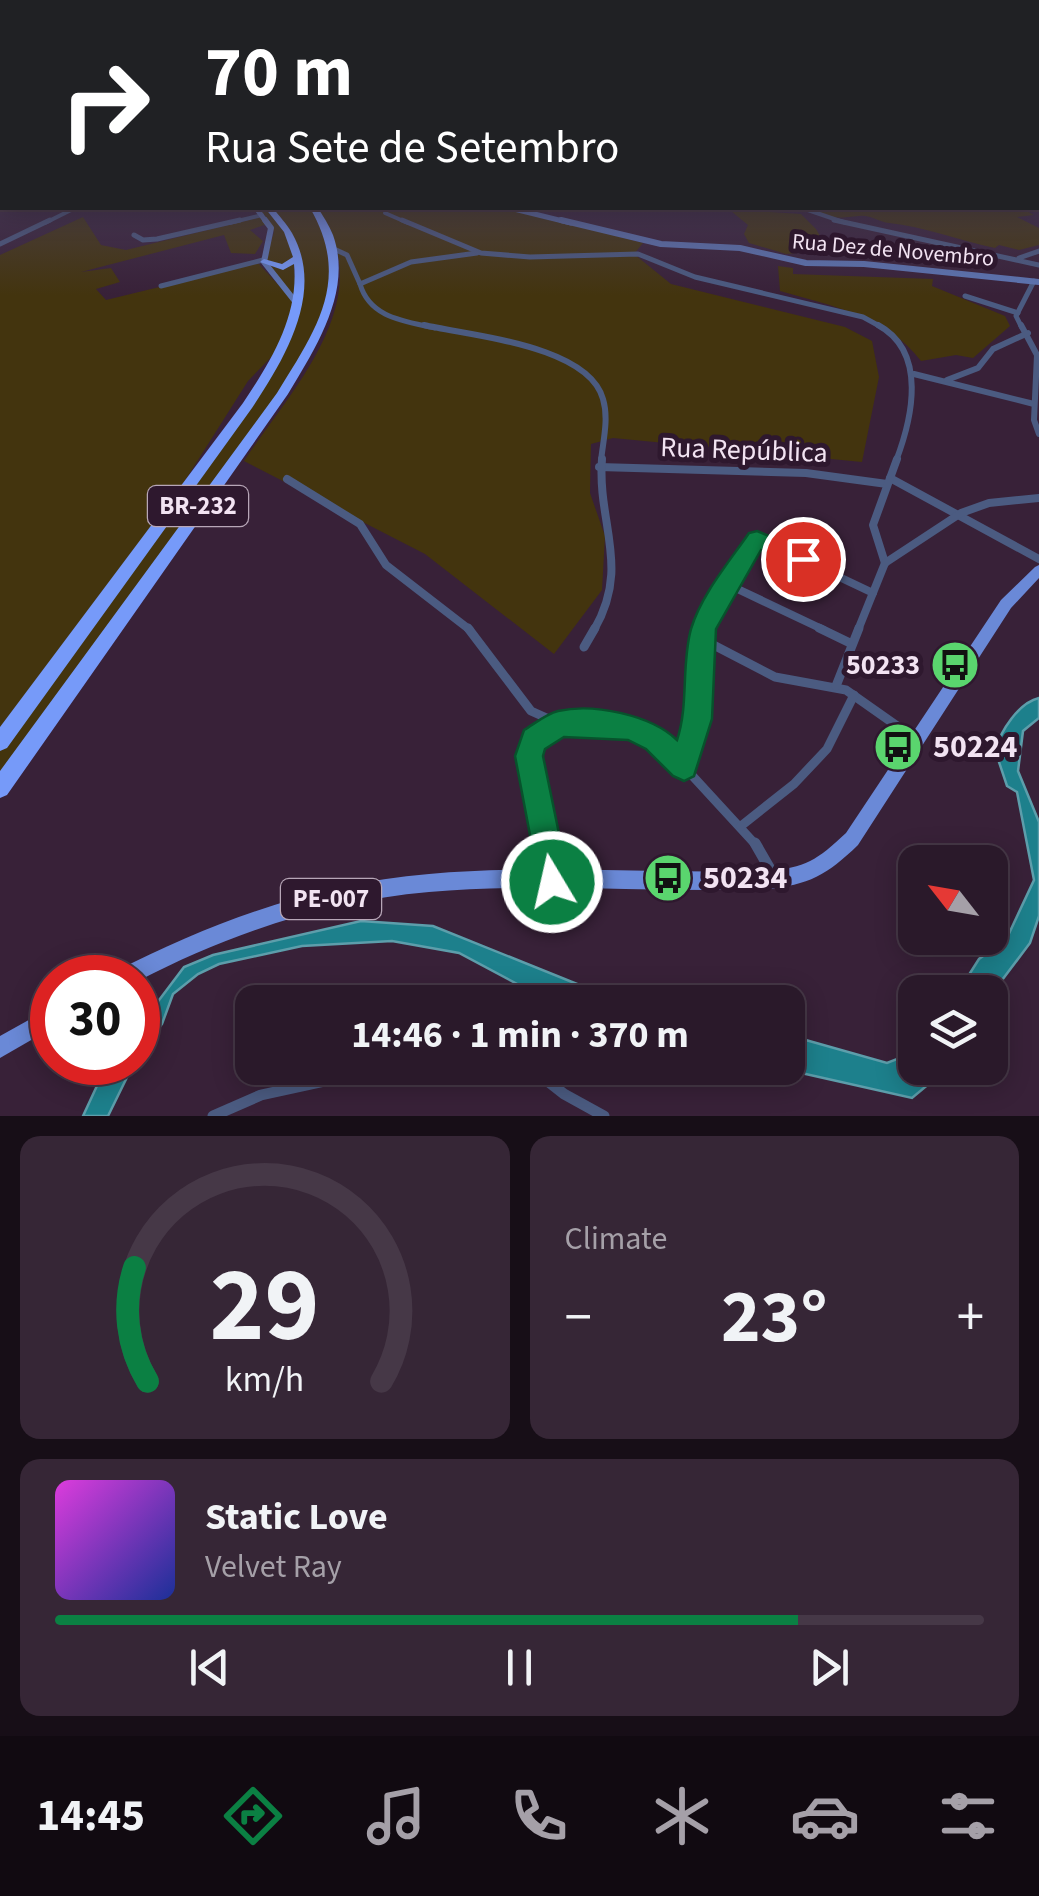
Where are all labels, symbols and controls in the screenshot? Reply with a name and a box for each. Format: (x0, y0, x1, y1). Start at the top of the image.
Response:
text: 70 m (205, 23, 353, 123)
icon: right (40, 40, 170, 170)
text: Rua Sete de Setembro (205, 116, 619, 180)
street label: Rua Dez de Novembro (791, 225, 995, 275)
street label: Rua República (660, 427, 828, 473)
road number: BR-232 (148, 486, 248, 526)
pin (761, 517, 846, 602)
icon: arrive (776, 532, 831, 587)
bus stop icon: 50233 (929, 639, 981, 691)
place label: 50233 (846, 645, 920, 685)
bus stop icon: 50224 (872, 721, 924, 773)
place label: 50224 (933, 724, 1018, 770)
position arrow (500, 830, 604, 934)
north arrow (898, 845, 1008, 955)
map controls (898, 845, 1008, 1085)
bus stop icon: 50234 (642, 852, 694, 904)
place label: 50234 (703, 855, 788, 901)
road number: PE-007 (281, 879, 381, 919)
speed limit sign: 30 (30, 955, 160, 1085)
button: layers (898, 975, 1008, 1085)
text: 14:46 · 1 min · 370 m (351, 1008, 689, 1062)
text: Climate (565, 1216, 667, 1262)
text: 29 (210, 1233, 320, 1381)
text: 23° (721, 1264, 828, 1371)
text: − (565, 1279, 592, 1357)
text: + (957, 1279, 984, 1357)
text: km/h (225, 1354, 304, 1405)
text: Static Love (205, 1490, 388, 1544)
text: Velvet Ray (205, 1544, 342, 1590)
icon: previous (182, 1640, 237, 1695)
icon: pause (492, 1640, 547, 1695)
icon: next (802, 1640, 857, 1695)
icon: directions (218, 1781, 288, 1851)
icon: music (361, 1781, 431, 1851)
icon: phone (504, 1781, 574, 1851)
icon: climate (647, 1781, 717, 1851)
icon: car (790, 1781, 860, 1851)
icon: filters (933, 1781, 1003, 1851)
text: 14:45 (36, 1784, 145, 1848)

